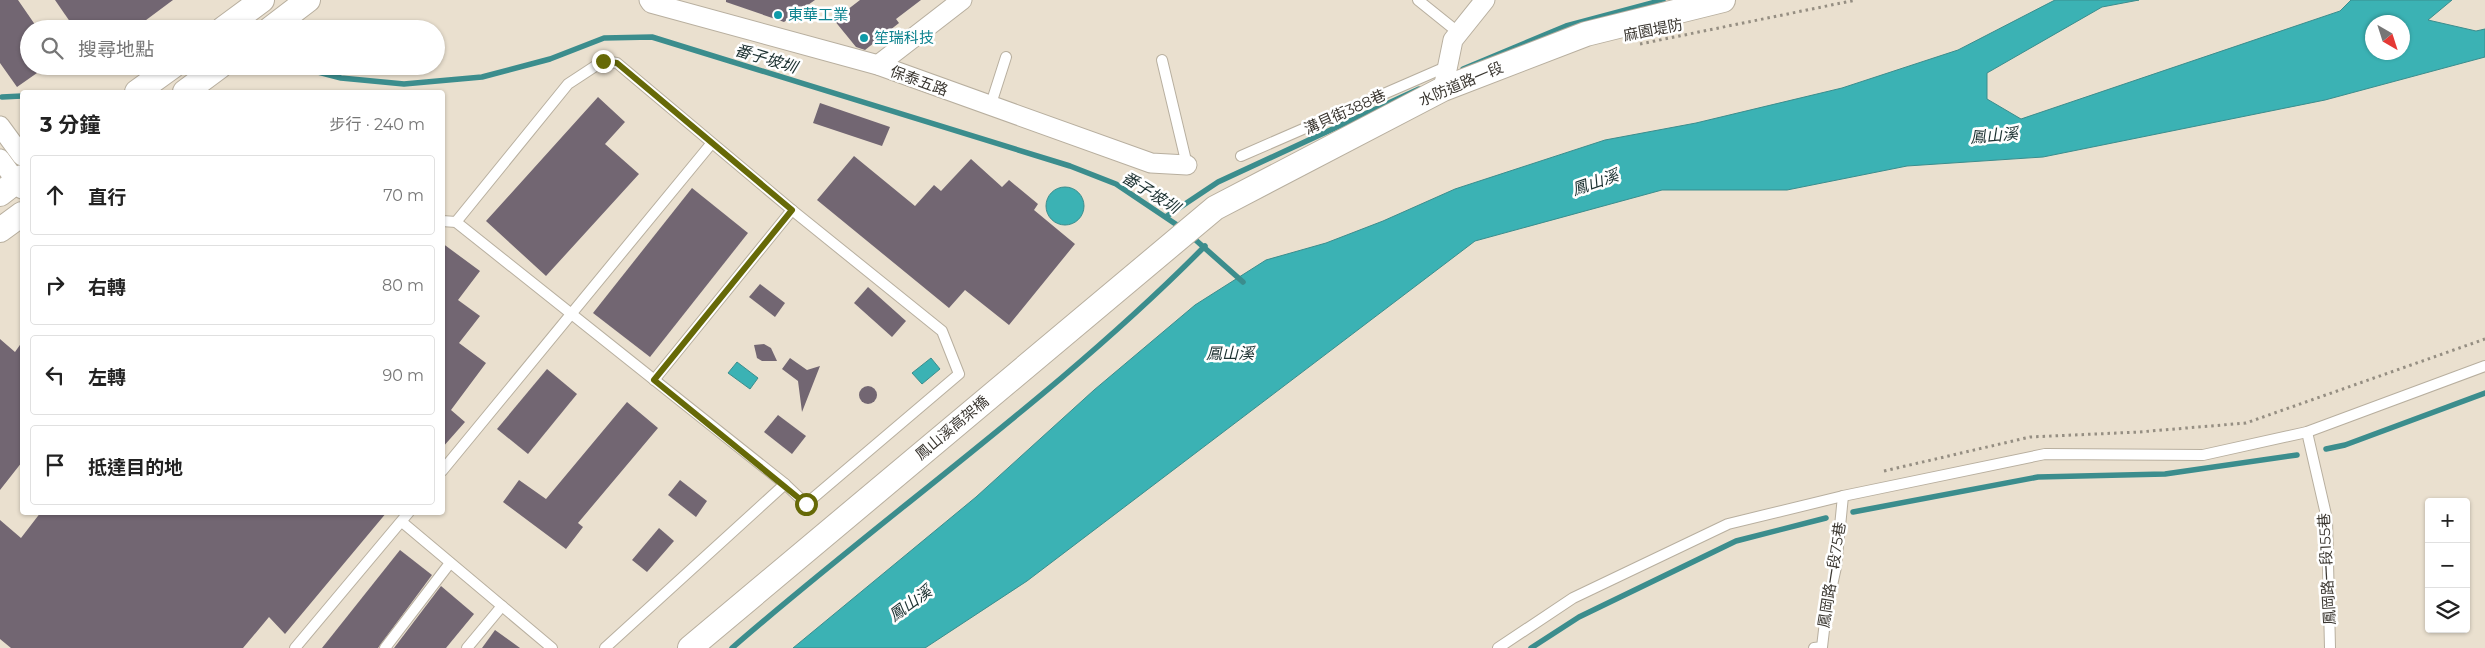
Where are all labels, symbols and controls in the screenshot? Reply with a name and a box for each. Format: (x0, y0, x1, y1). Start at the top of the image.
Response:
place label: 東華工業 (788, 5, 848, 24)
marker: 東華工業 (772, 9, 784, 21)
street label: 麻園堤防 (1622, 14, 1684, 45)
north arrow (2365, 15, 2410, 60)
search box (20, 20, 445, 75)
place label: 笙瑞科技 (874, 28, 934, 47)
marker: 笙瑞科技 (858, 32, 870, 44)
icon: search (38, 34, 66, 62)
text: 搜尋地點 (78, 38, 154, 61)
water label: 番子坡圳 (732, 40, 801, 78)
route end (592, 50, 615, 73)
street label: 水防道路一段 (1416, 57, 1506, 110)
street label: 保泰五路 (888, 61, 951, 100)
street label: 溝貝街388巷 (1301, 85, 1389, 138)
text: 3 分鐘 (40, 112, 100, 137)
text: 步行 · 240 m (330, 115, 425, 134)
water label: 鳳山溪 (1969, 124, 2021, 147)
water label: 鳳山溪 (1569, 165, 1623, 199)
water label: 番子坡圳 (1119, 167, 1185, 218)
icon: ahead (41, 181, 69, 209)
text: 直行 (88, 186, 126, 209)
text: 70 m (383, 186, 424, 205)
icon: right (41, 271, 69, 299)
text: 右轉 (88, 276, 126, 299)
text: 80 m (382, 276, 424, 295)
water label: 鳳山溪 (1206, 344, 1256, 363)
icon: left (41, 361, 69, 389)
text: 左轉 (88, 366, 126, 389)
text: 90 m (382, 366, 424, 385)
street label: 鳳山溪高架橋 (911, 391, 992, 464)
icon: arrive (41, 451, 69, 479)
text: 抵達目的地 (88, 456, 183, 479)
route start (795, 493, 818, 516)
map controls (2425, 498, 2470, 633)
button: + (2425, 498, 2470, 543)
street label: 鳳岡路一段155巷 (2314, 512, 2339, 626)
street label: 鳳岡路一段75巷 (1814, 521, 1849, 629)
button: − (2425, 543, 2470, 588)
water label: 鳳山溪 (885, 580, 937, 625)
button: layers (2425, 588, 2470, 633)

